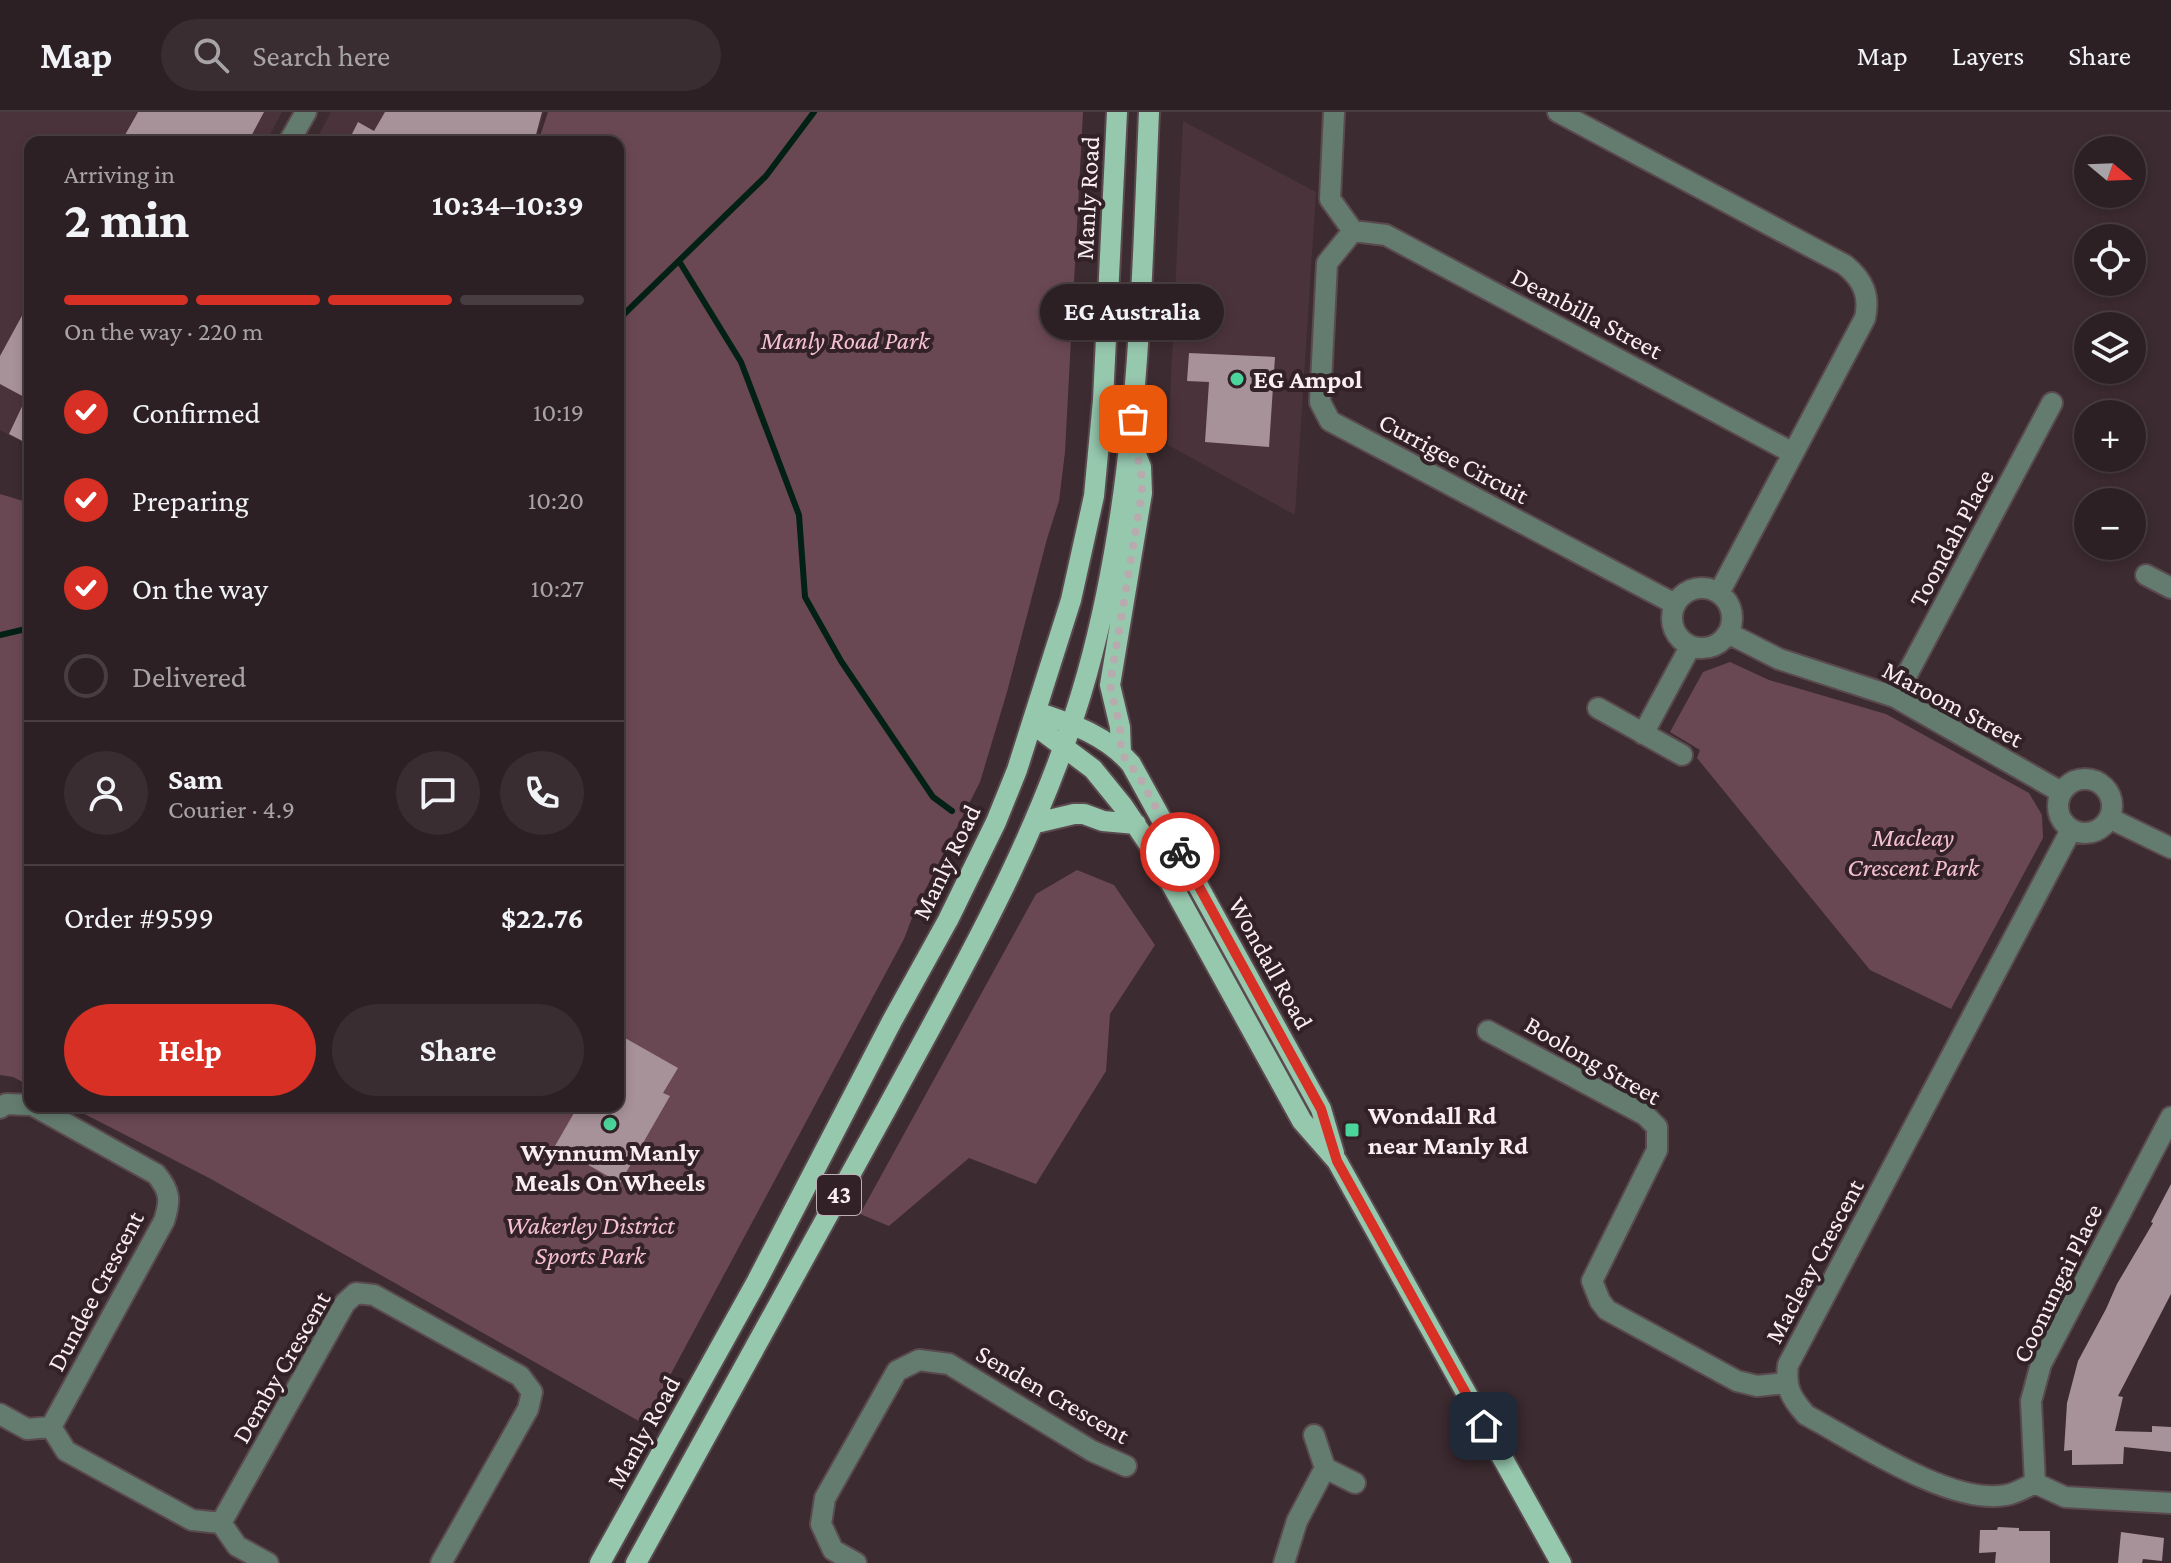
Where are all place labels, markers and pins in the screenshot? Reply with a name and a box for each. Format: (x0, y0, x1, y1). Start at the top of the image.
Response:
callout: EG Australia (1041, 283, 1225, 339)
place label: EG Ampol (1253, 365, 1363, 394)
marker: EG Ampol (1228, 370, 1246, 388)
pin (1099, 385, 1167, 453)
place label: Wondall Rd near Manly Rd (1367, 1101, 1528, 1160)
marker: Wynnum Manly Meals On Wheels (601, 1115, 619, 1133)
marker: Wondall Rd near Manly Rd (1343, 1121, 1361, 1139)
place label: Wynnum Manly Meals On Wheels (515, 1138, 705, 1197)
pin (1450, 1392, 1518, 1460)

